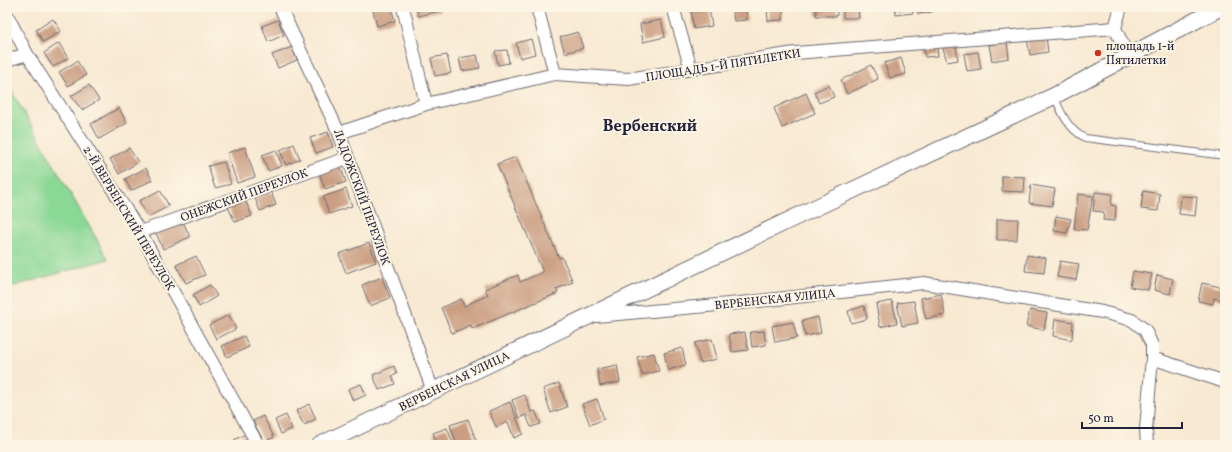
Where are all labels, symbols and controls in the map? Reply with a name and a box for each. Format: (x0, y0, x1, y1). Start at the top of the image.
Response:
place label: площадь 1-й Пятилетки (1106, 39, 1174, 69)
street label: ПЛОЩАДЬ 1-Й ПЯТИЛЕТКИ (644, 45, 802, 86)
marker: площадь 1-й Пятилетки (1093, 48, 1103, 58)
district label: Вербенский (603, 116, 697, 138)
street label: ЛАДОЖСКИЙ ПЕРЕУЛОК (329, 127, 394, 268)
street label: 2-Й ВЕРБЕНСКИЙ ПЕРЕУЛОК (79, 143, 179, 294)
street label: ОНЕЖСКИЙ ПЕРЕУЛОК (178, 164, 310, 226)
street label: ВЕРБЕНСКАЯ УЛИЦА (714, 286, 837, 314)
street label: ВЕРБЕНСКАЯ УЛИЦА (396, 348, 513, 416)
scale bar (1082, 404, 1182, 430)
text: 50 m (1088, 411, 1114, 427)

